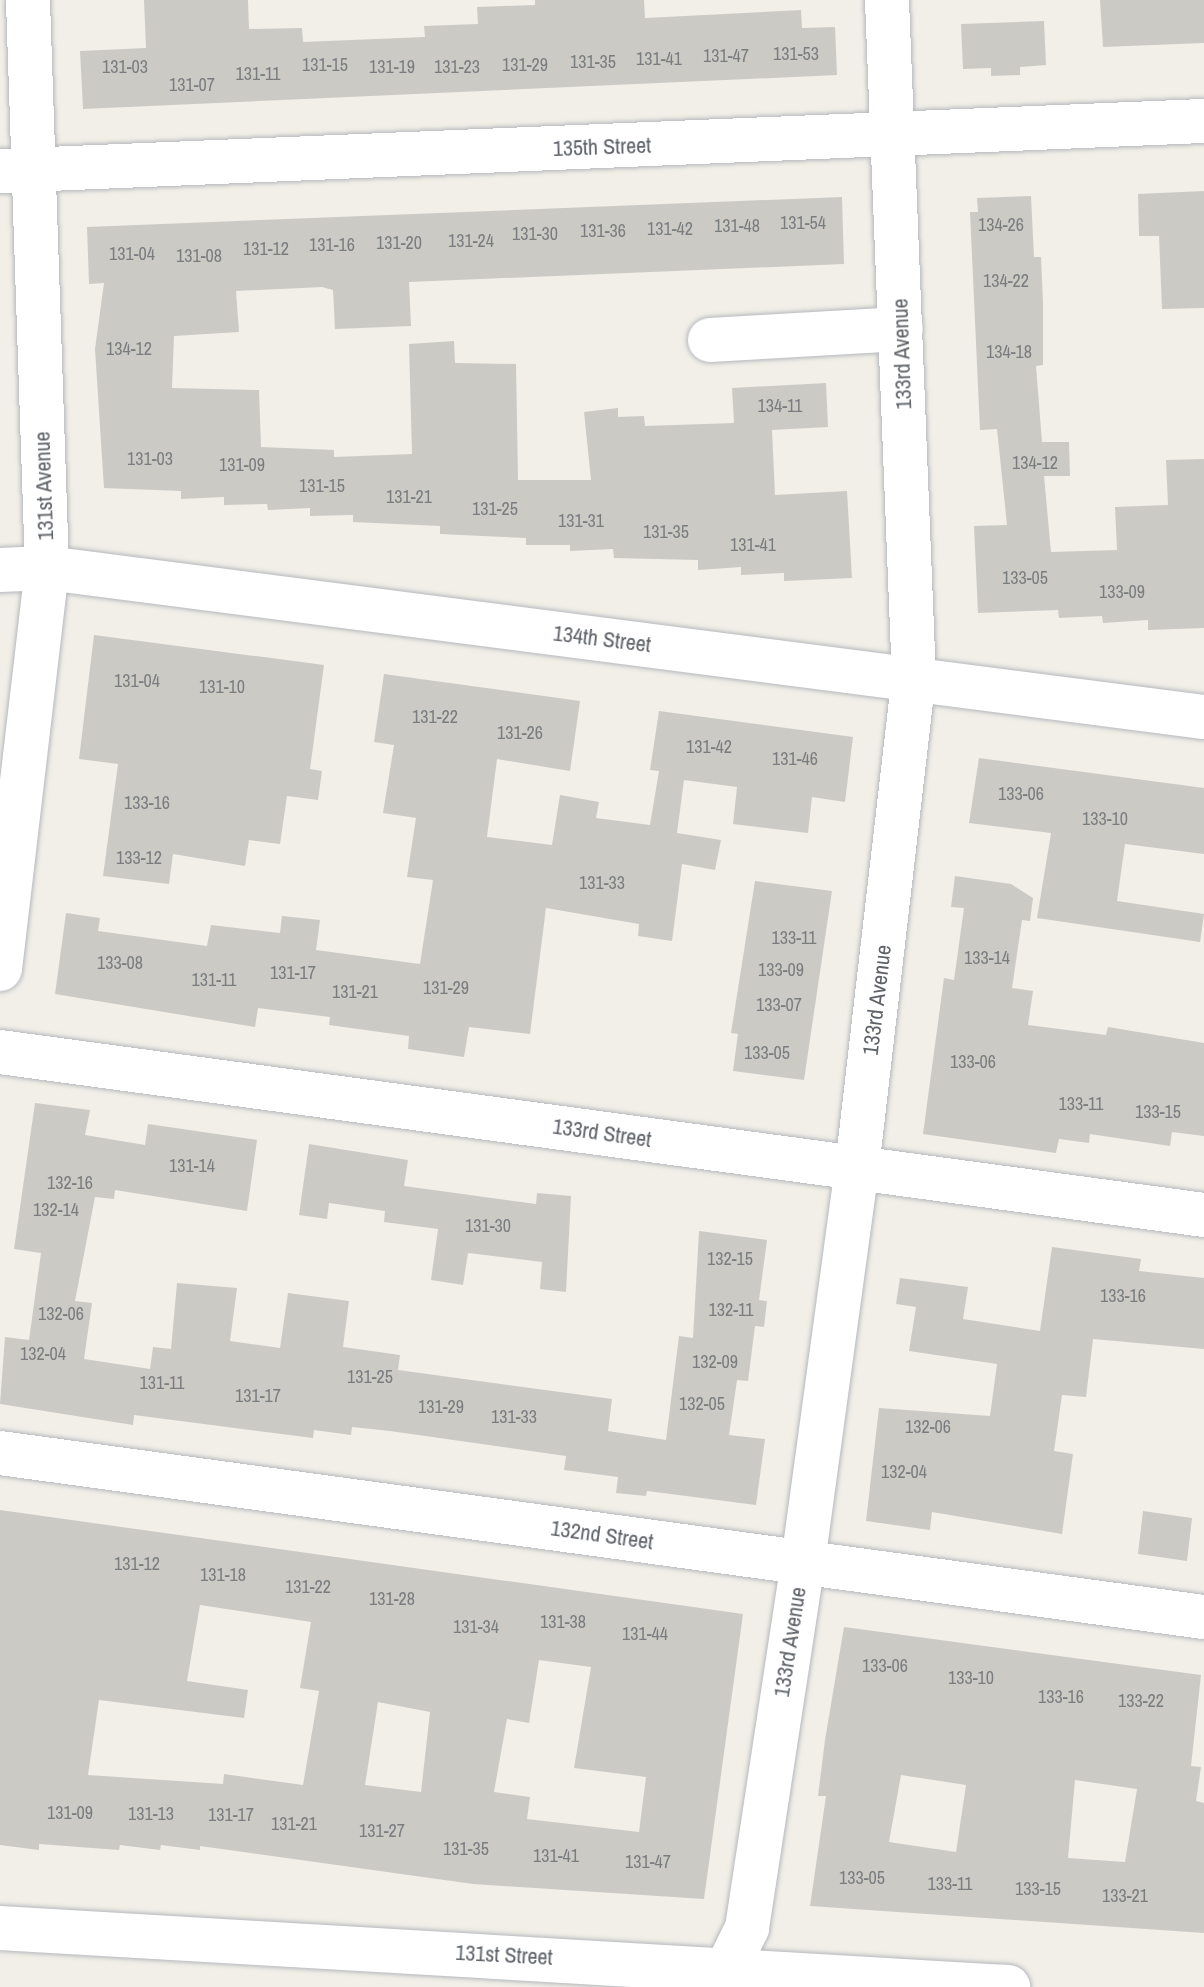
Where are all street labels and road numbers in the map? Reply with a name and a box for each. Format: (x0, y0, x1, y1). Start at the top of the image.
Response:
street label: 135th Street (552, 132, 652, 162)
street label: 133rd Avenue (887, 298, 917, 410)
street label: 131st Avenue (29, 431, 59, 541)
street label: 134th Street (552, 620, 652, 658)
street label: 133rd Avenue (857, 943, 897, 1057)
street label: 133rd Street (551, 1113, 653, 1153)
street label: 132nd Street (549, 1515, 655, 1555)
street label: 133rd Avenue (768, 1585, 812, 1699)
street label: 131st Street (455, 1939, 553, 1971)

